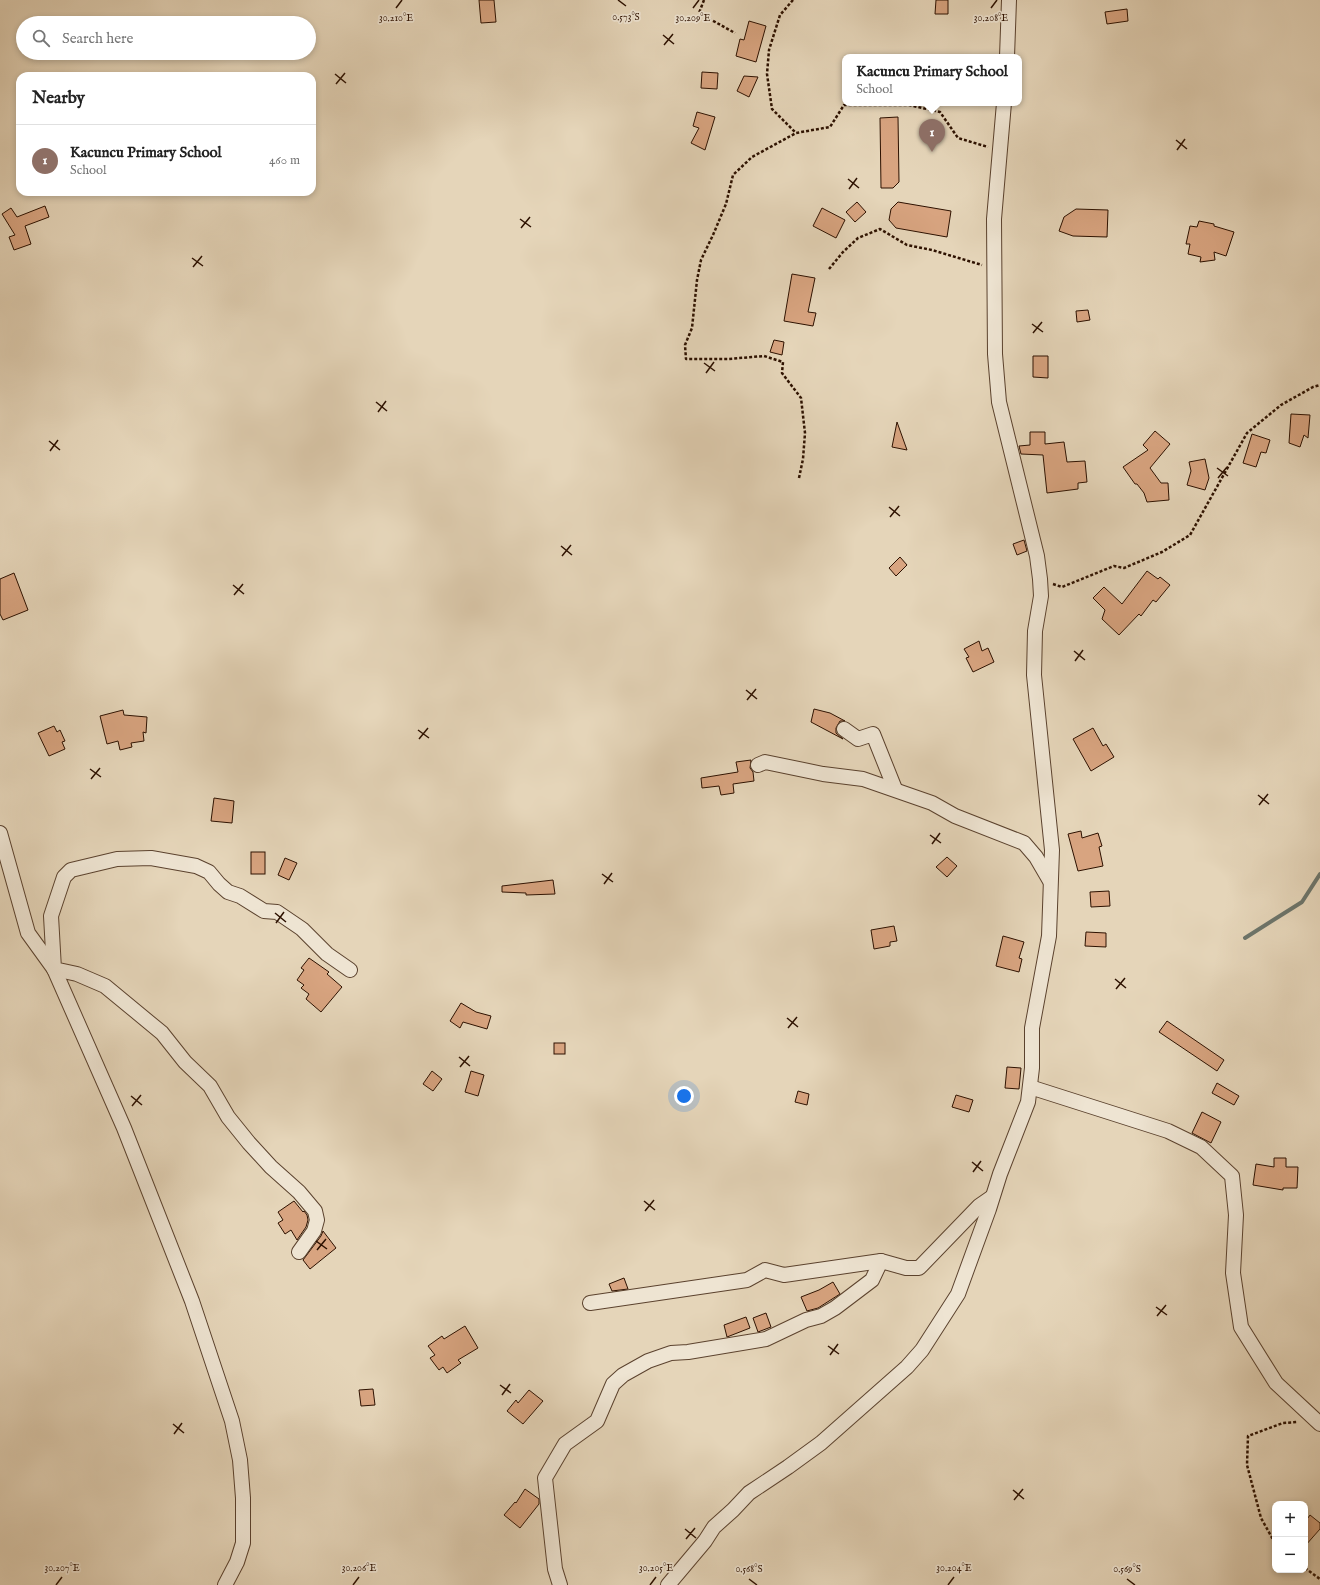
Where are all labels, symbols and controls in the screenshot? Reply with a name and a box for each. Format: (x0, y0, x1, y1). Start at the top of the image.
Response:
text: 0.573°S (612, 11, 640, 24)
text: 30.210°E (379, 12, 413, 25)
text: 30.209°E (676, 12, 711, 25)
text: 30.208°E (974, 12, 1008, 25)
search box (16, 16, 316, 60)
icon: search (30, 27, 52, 49)
text: Search here (62, 29, 133, 48)
popup (842, 54, 1022, 106)
text: Kacuncu Primary School (856, 62, 1008, 81)
text: School (856, 81, 893, 98)
text: Nearby (32, 88, 85, 109)
pin: 1 (919, 119, 945, 152)
text: Kacuncu Primary School (70, 143, 222, 162)
text: 1 (43, 152, 47, 169)
text: 460 m (269, 152, 300, 169)
text: School (70, 162, 107, 179)
your location (674, 1086, 694, 1106)
map controls (1272, 1501, 1308, 1573)
button: + (1272, 1501, 1308, 1537)
button: − (1272, 1537, 1308, 1573)
text: 30.207°E (44, 1562, 80, 1575)
text: 30.206°E (342, 1562, 376, 1575)
text: 30.205°E (639, 1562, 673, 1575)
text: 30.204°E (936, 1562, 972, 1575)
text: 0.568°S (735, 1563, 763, 1576)
text: 0.569°S (1113, 1563, 1141, 1576)

